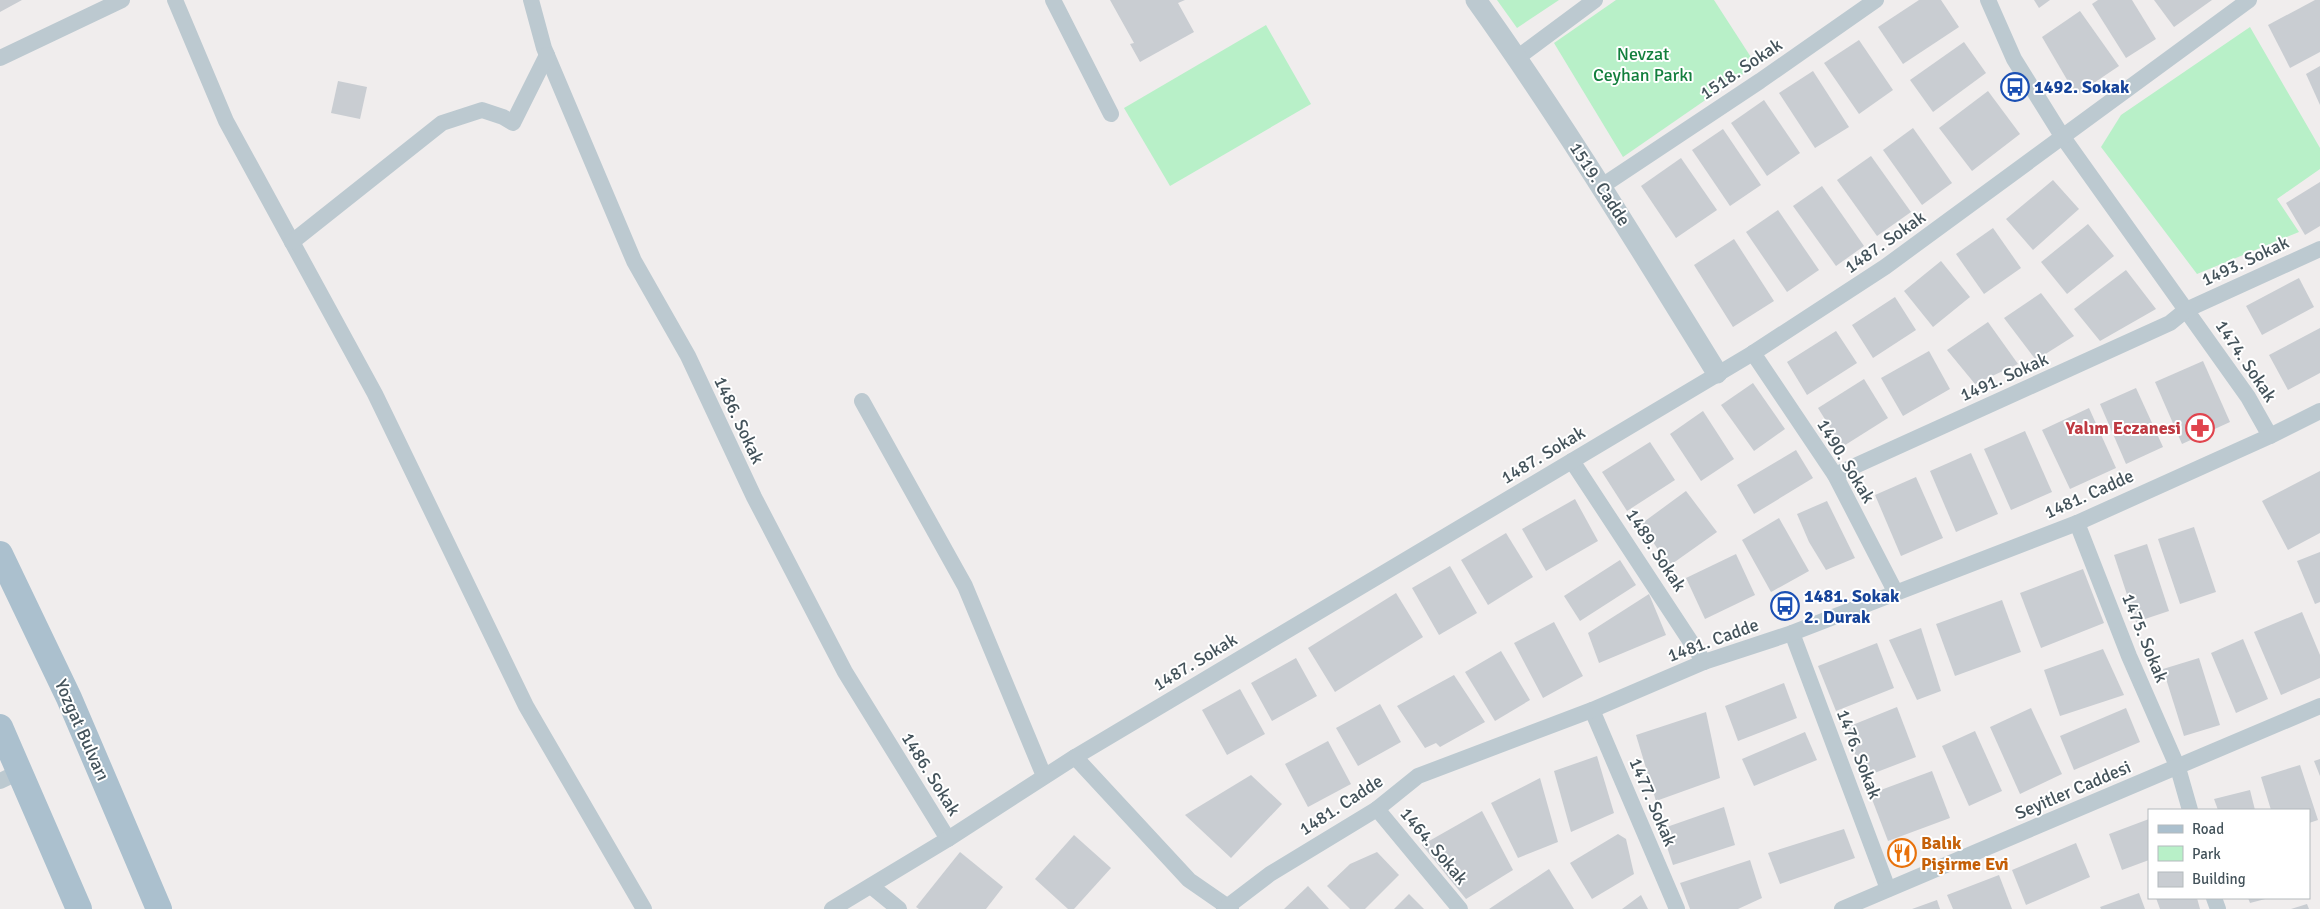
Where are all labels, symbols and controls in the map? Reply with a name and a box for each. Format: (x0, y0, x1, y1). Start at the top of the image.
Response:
street label: 1518. Sokak (1696, 34, 1786, 104)
park label: Nevzat Ceyhan Parkı (1593, 43, 1693, 86)
bus stop icon: 1492. Sokak (2000, 72, 2030, 102)
place label: 1492. Sokak (2034, 76, 2130, 98)
street label: 1519. Cadde (1565, 138, 1635, 230)
street label: 1487. Sokak (1840, 206, 1930, 278)
street label: 1493. Sokak (2198, 231, 2292, 291)
street label: 1474. Sokak (2211, 316, 2281, 406)
street label: 1491. Sokak (1957, 348, 2051, 406)
street label: 1486. Sokak (709, 373, 769, 467)
pharmacy icon: Yalım Eczanesi (2185, 413, 2215, 443)
street label: 1490. Sokak (1812, 415, 1880, 507)
place label: Yalım Eczanesi (2064, 417, 2181, 439)
street label: 1487. Sokak (1497, 421, 1589, 489)
street label: 1481. Cadde (2041, 465, 2137, 523)
street label: 1489. Sokak (1621, 505, 1691, 595)
place label: 1481. Sokak 2. Durak (1804, 585, 1900, 628)
street label: 1475. Sokak (2117, 590, 2173, 686)
bus stop icon: 1481. Sokak 2. Durak (1770, 591, 1800, 621)
street label: 1481. Cadde (1664, 613, 1762, 667)
street label: 1487. Sokak (1149, 628, 1241, 696)
street label: Yozgat Bulvarı (50, 676, 114, 784)
street label: 1476. Sokak (1832, 706, 1886, 802)
street label: 1486. Sokak (897, 728, 965, 820)
street label: 1477. Sokak (1624, 754, 1682, 850)
street label: Seyitler Caddesi (2012, 756, 2134, 824)
street label: 1481. Cadde (1295, 770, 1387, 840)
street label: 1464. Sokak (1395, 803, 1473, 889)
legend (2148, 809, 2310, 899)
text: Road (2192, 820, 2224, 838)
place label: Balık Pişirme Evi (1921, 832, 2009, 875)
restaurant icon: Balık Pişirme Evi (1887, 838, 1917, 868)
text: Park (2192, 845, 2221, 863)
text: Building (2192, 870, 2246, 888)

